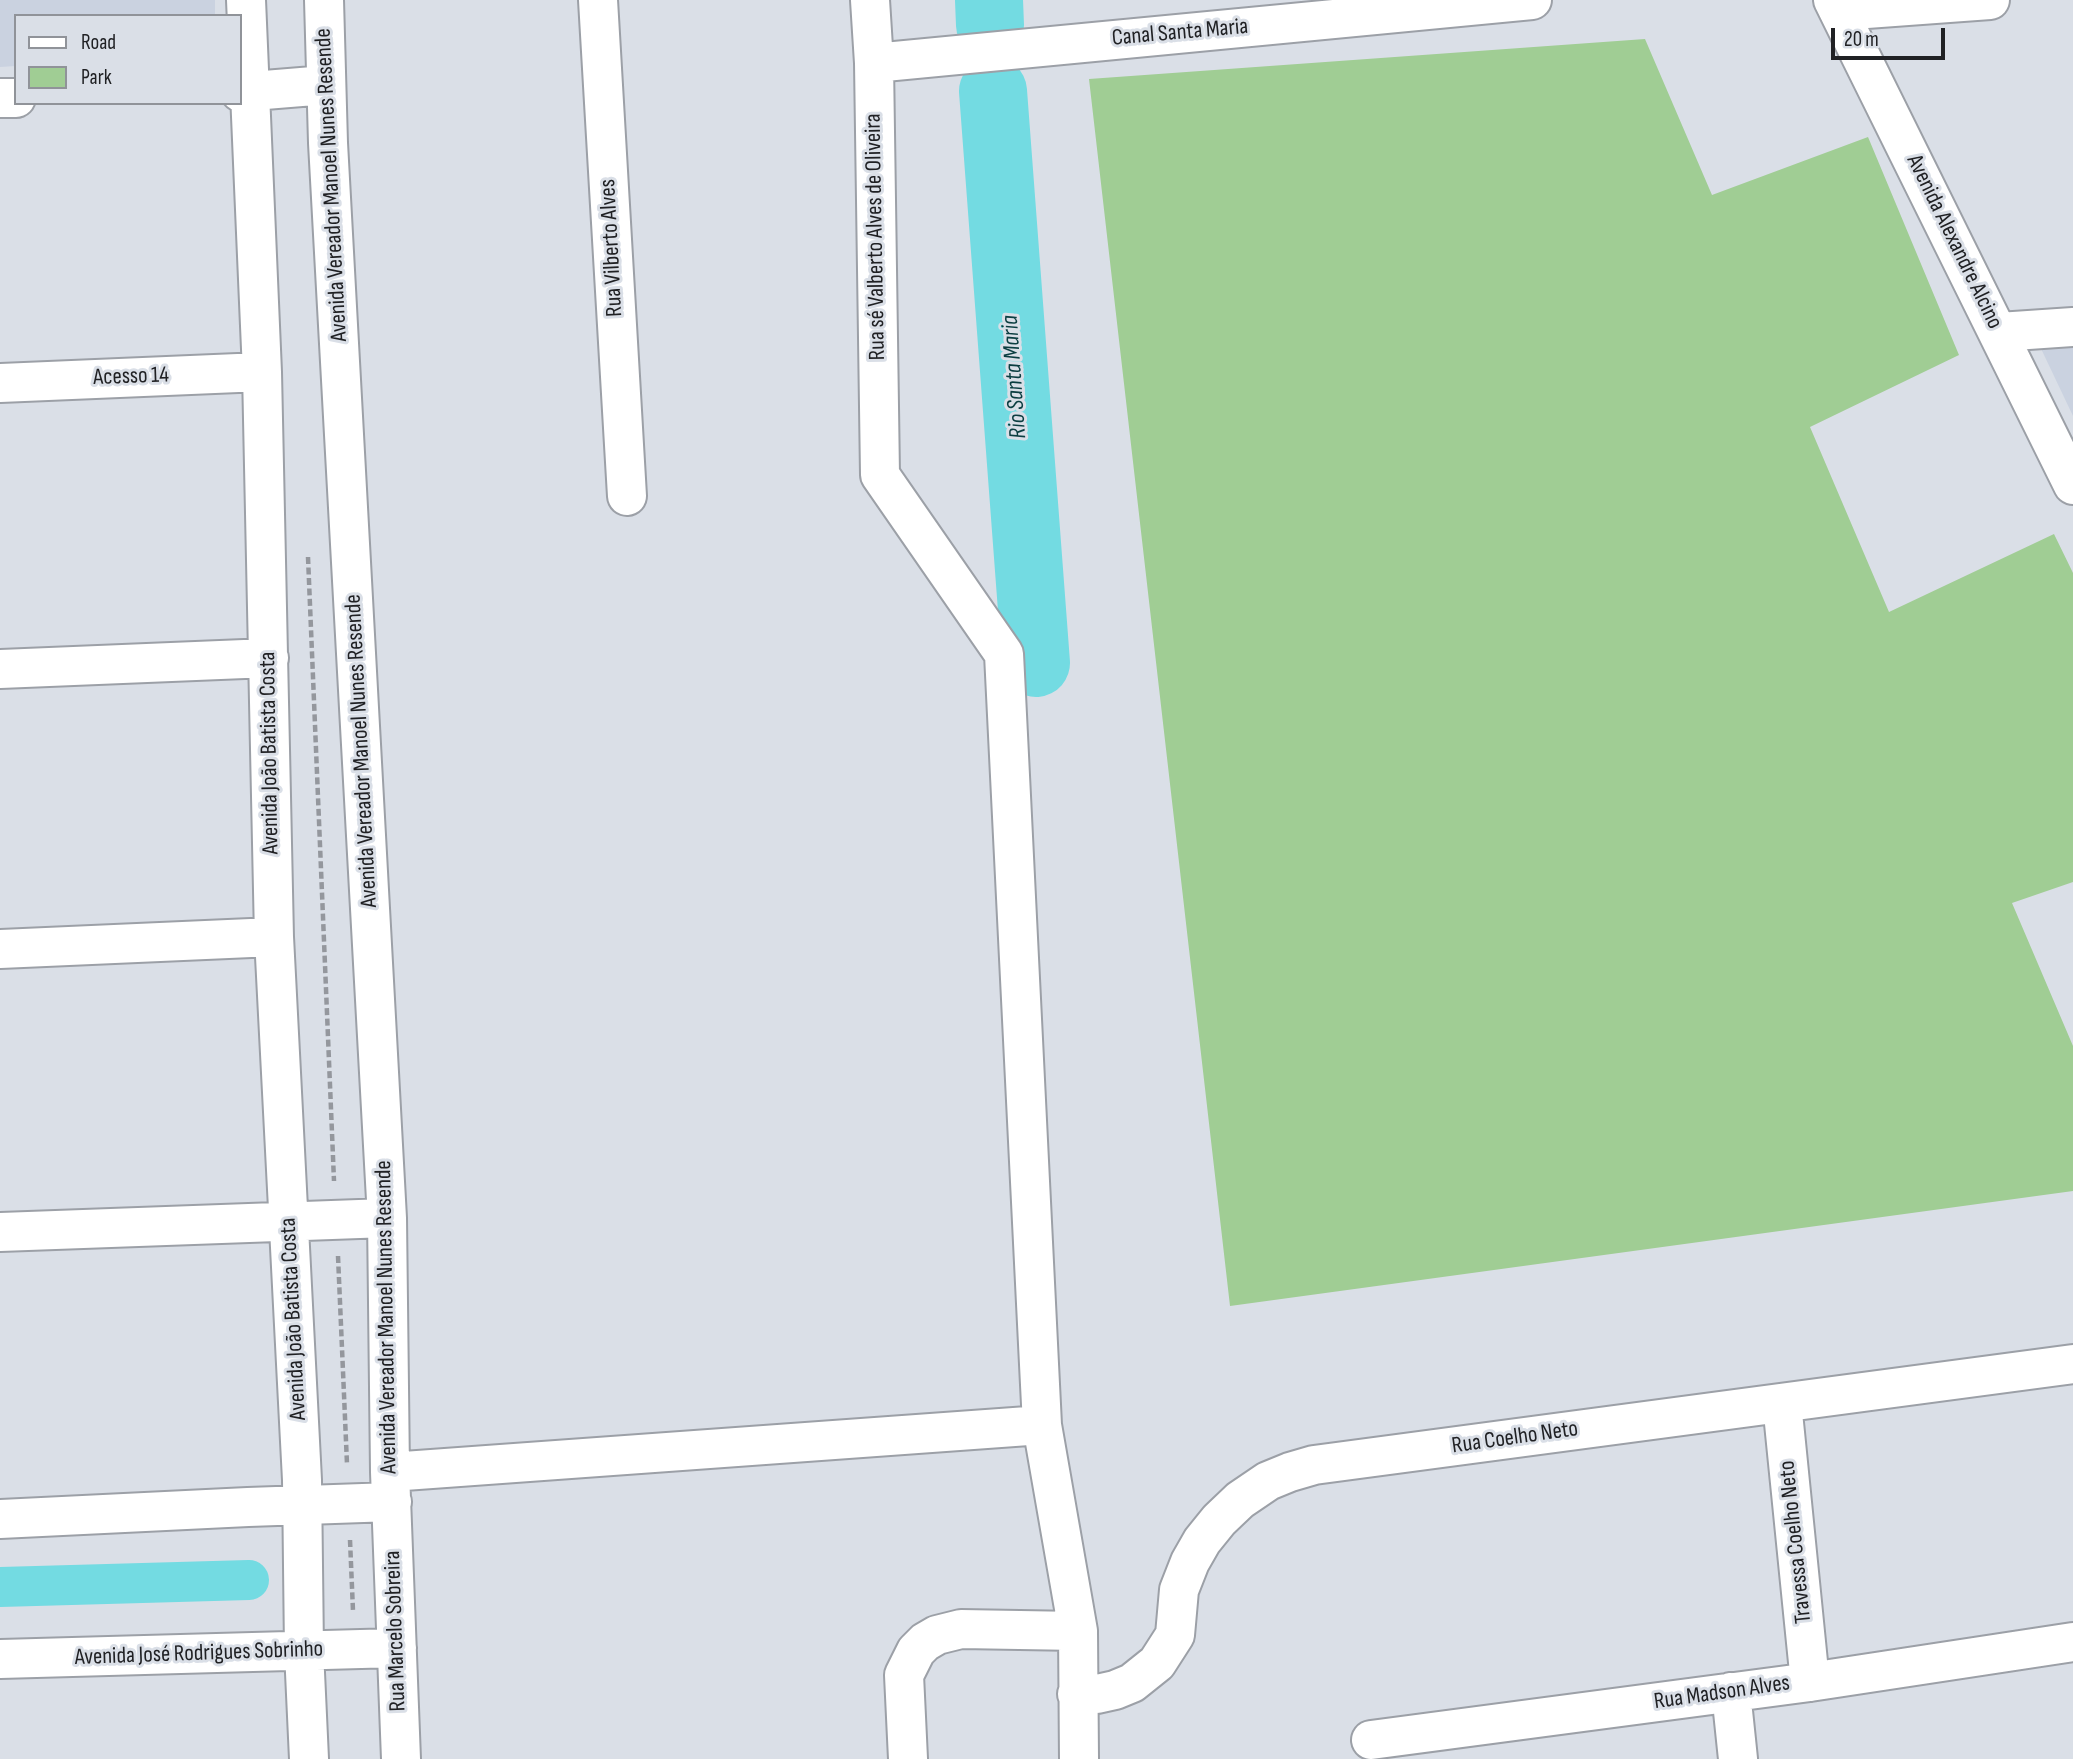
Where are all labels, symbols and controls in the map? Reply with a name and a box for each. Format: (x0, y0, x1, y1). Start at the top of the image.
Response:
street label: Canal Santa Maria (1111, 13, 1249, 53)
legend (14, 14, 242, 105)
scale bar (1835, 14, 1949, 58)
text: 20 m (1844, 27, 1879, 52)
street label: Avenida Vereador Manoel Nunes Resende (310, 28, 354, 342)
text: Road (81, 30, 116, 55)
text: Park (81, 65, 112, 90)
street label: Rua sé Valberto Alves de Oliveira (860, 113, 892, 361)
street label: Avenida Alexandre Alcino (1900, 150, 2008, 334)
street label: Rua Vilberto Alves (595, 178, 629, 318)
water label: Rio Santa Maria (996, 314, 1034, 440)
street label: Acesso 14 (93, 362, 169, 392)
street label: Avenida Vereador Manoel Nunes Resende (340, 594, 384, 908)
street label: Avenida João Batista Costa (254, 651, 286, 855)
street label: Avenida Vereador Manoel Nunes Resende (370, 1160, 404, 1474)
street label: Avenida João Batista Costa (275, 1217, 313, 1421)
street label: Rua Coelho Neto (1450, 1415, 1580, 1461)
street label: Travessa Coelho Neto (1774, 1459, 1818, 1625)
street label: Rua Marcelo Sobreira (379, 1550, 413, 1712)
street label: Avenida José Rodrigues Sobrinho (74, 1636, 324, 1672)
street label: Rua Madson Alves (1652, 1670, 1792, 1716)

